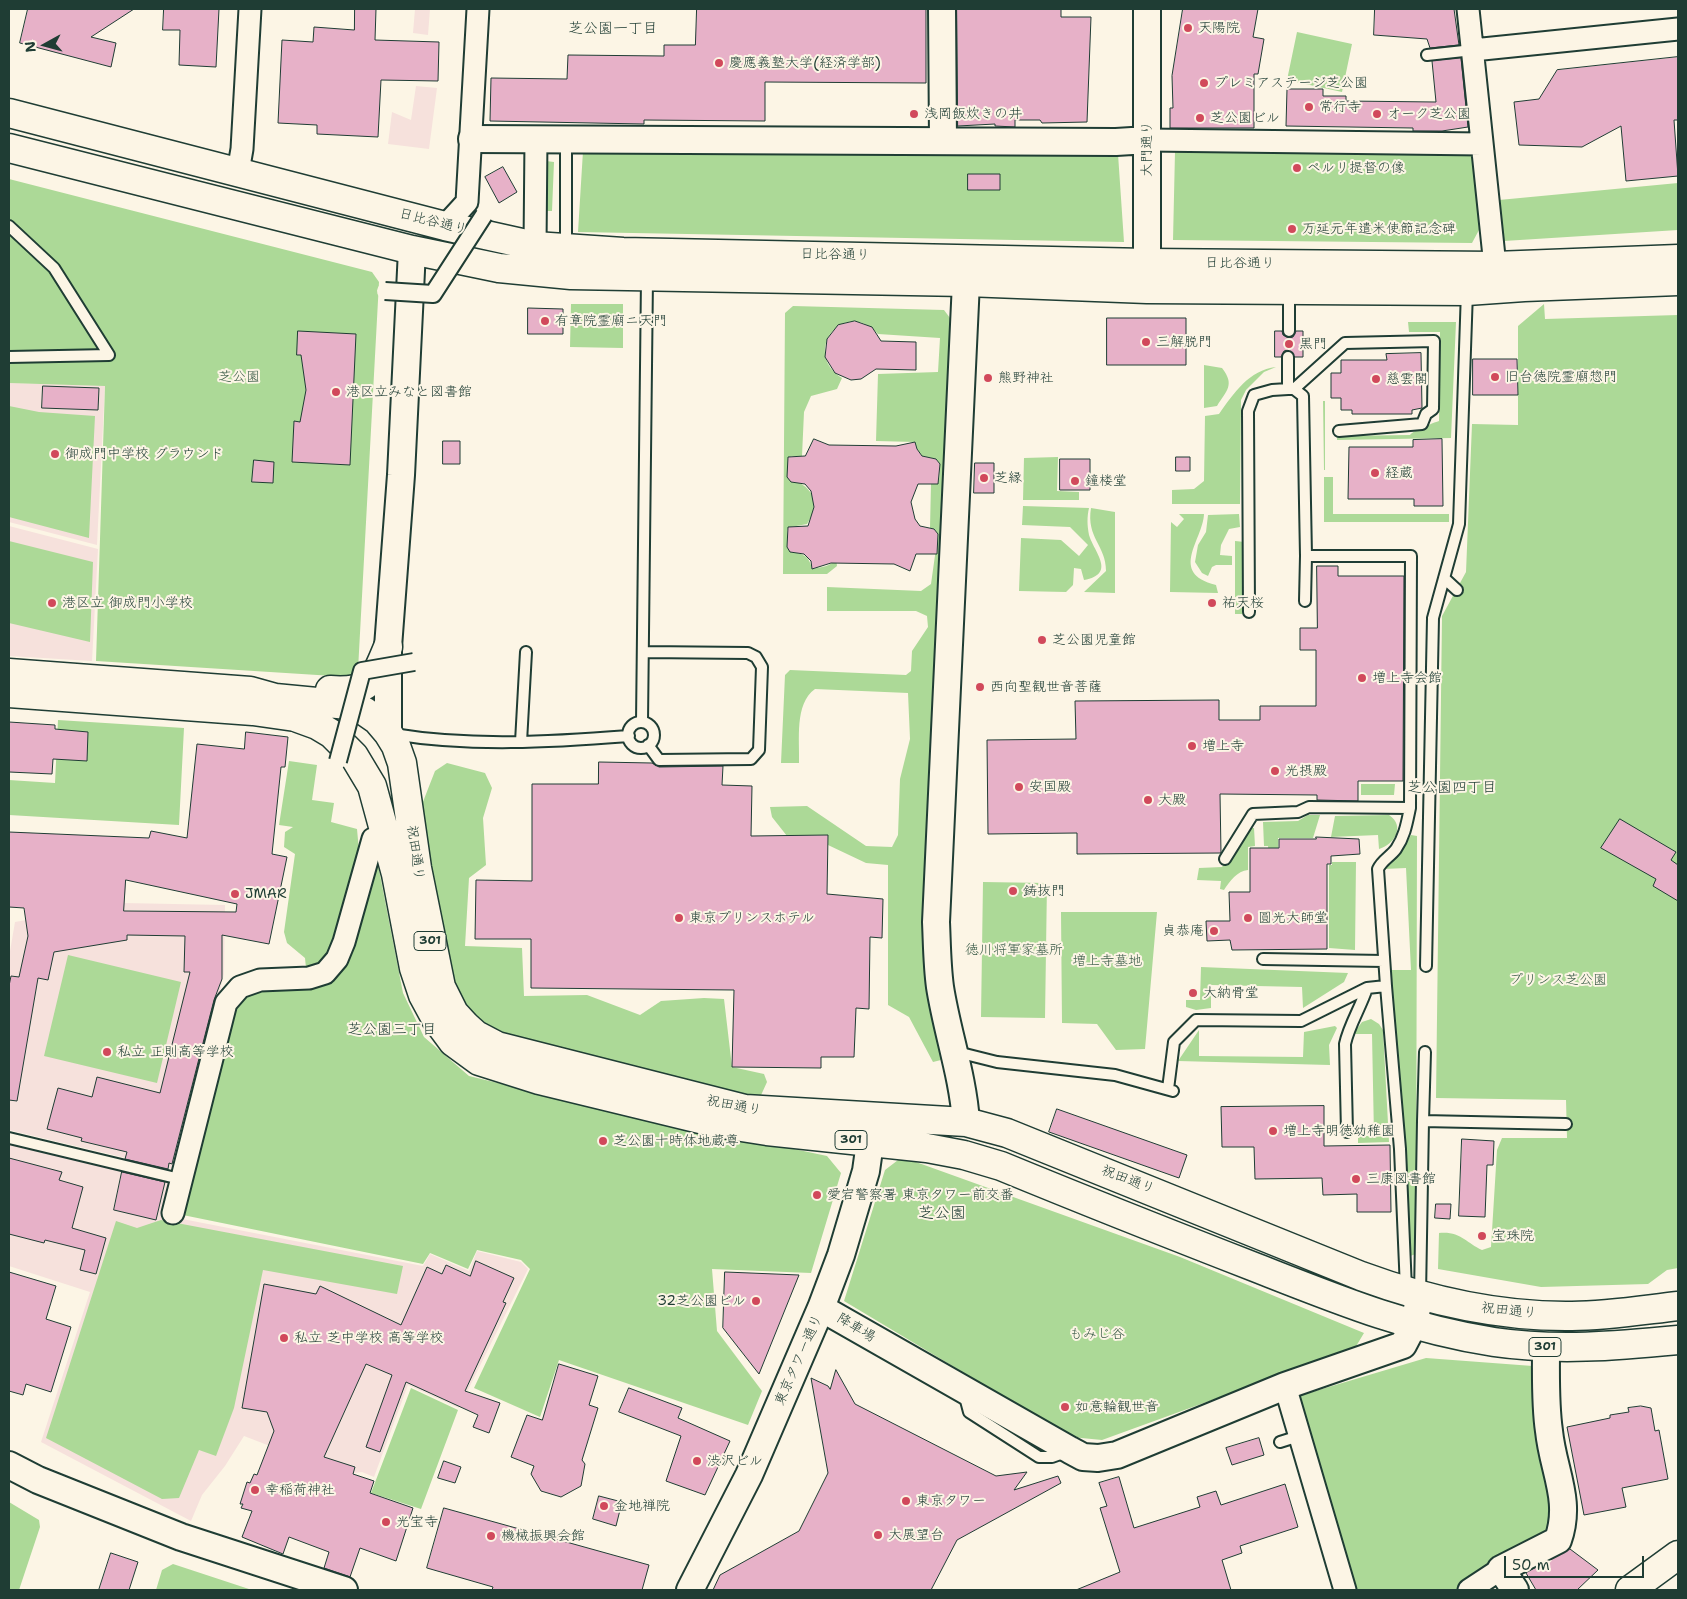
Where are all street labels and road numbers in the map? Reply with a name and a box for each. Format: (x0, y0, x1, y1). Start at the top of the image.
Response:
street label: 大門通り (1139, 121, 1155, 177)
street label: 日比谷通り (397, 205, 469, 239)
street label: 日比谷通り (800, 246, 870, 264)
street label: 日比谷通り (1205, 255, 1275, 271)
street label: 祝田通り (403, 824, 427, 882)
road number: 301 (414, 931, 446, 950)
street label: 祝田通り (705, 1092, 763, 1120)
road number: 301 (835, 1130, 867, 1150)
street label: 祝田通り (1099, 1162, 1157, 1198)
street label: 祝田通り (1480, 1300, 1538, 1322)
street label: 降車場 (834, 1310, 878, 1346)
street label: 東京タワー通り (771, 1312, 827, 1408)
road number: 301 (1529, 1338, 1561, 1356)

